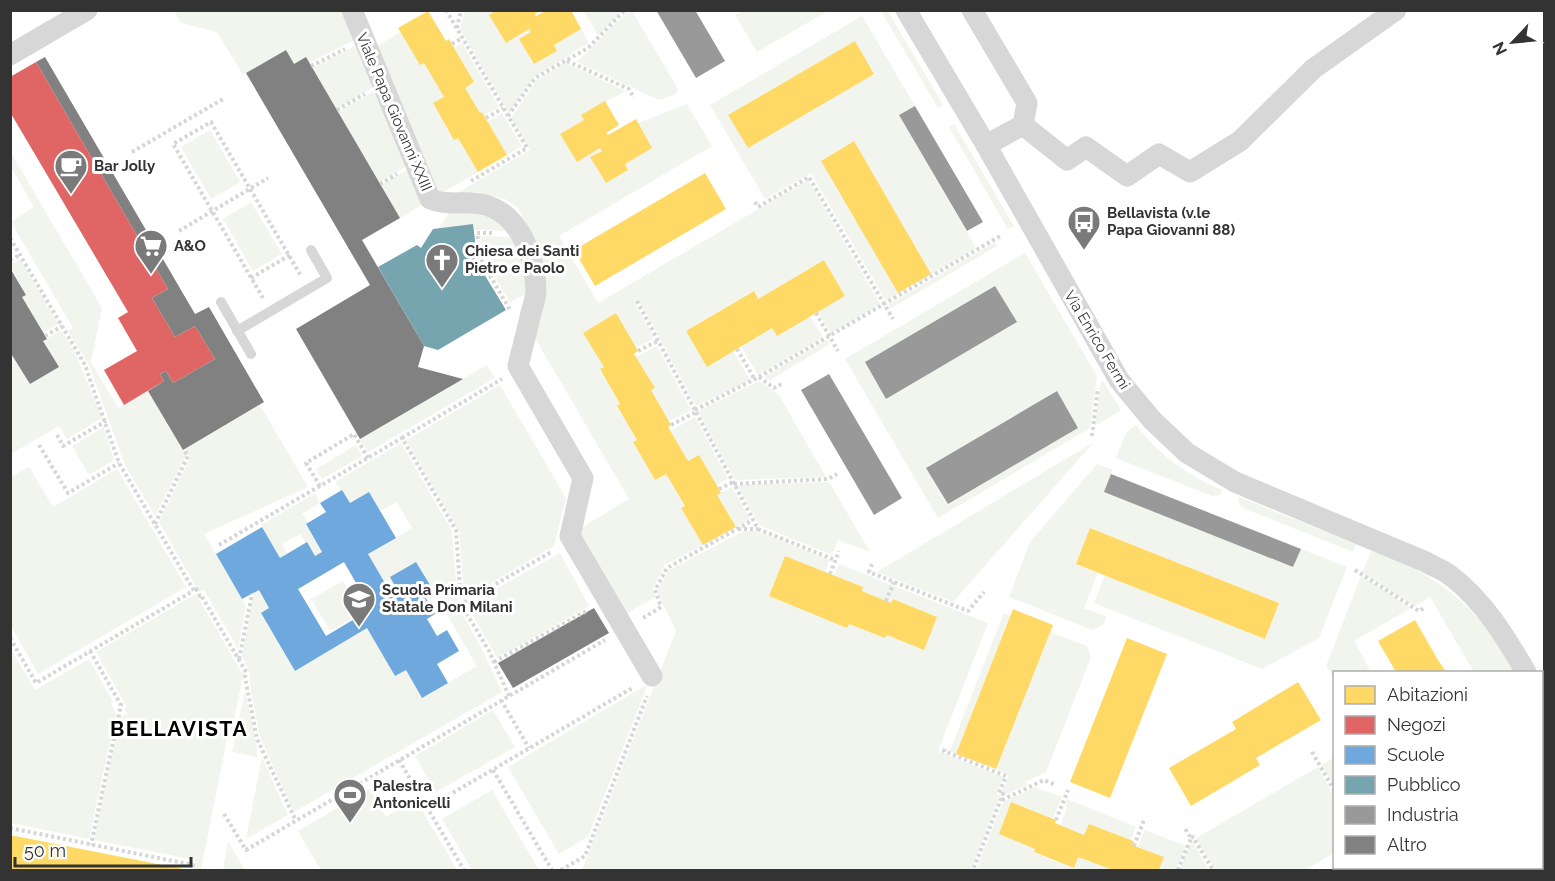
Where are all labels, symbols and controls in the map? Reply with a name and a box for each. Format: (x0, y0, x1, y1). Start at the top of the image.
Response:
north arrow (1483, 12, 1543, 72)
street label: Viale Papa Giovanni XXIII (352, 30, 436, 194)
text: N (1489, 39, 1511, 58)
cafe icon: Bar Jolly (53, 148, 89, 195)
place label: Bar Jolly (94, 157, 156, 175)
bus stop icon: Bellavista (v.le Papa Giovanni 88) (1066, 204, 1102, 251)
place label: Bellavista (v.le Papa Giovanni 88) (1107, 204, 1235, 239)
supermarket icon: A&O (133, 228, 169, 275)
place label: A&O (174, 237, 206, 255)
church icon: Chiesa dei Santi Pietro e Paolo (424, 242, 460, 289)
place label: Chiesa dei Santi Pietro e Paolo (465, 242, 579, 277)
street label: Via Enrico Fermi (1060, 287, 1134, 393)
school or university icon: Scuola Primaria Statale Don Milani (341, 581, 377, 628)
place label: Scuola Primaria Statale Don Milani (382, 581, 513, 616)
legend (1333, 671, 1543, 869)
text: Abitazioni (1387, 684, 1468, 705)
text: Negozi (1387, 714, 1446, 735)
district label: BELLAVISTA (110, 716, 248, 741)
text: Scuole (1387, 744, 1445, 765)
text: Pubblico (1387, 774, 1461, 795)
sports icon: Palestra Antonicelli (332, 777, 368, 824)
place label: Palestra Antonicelli (373, 777, 450, 812)
text: Industria (1387, 804, 1459, 825)
scale bar (15, 830, 190, 868)
text: Altro (1387, 834, 1427, 855)
text: 50 m (24, 840, 66, 861)

